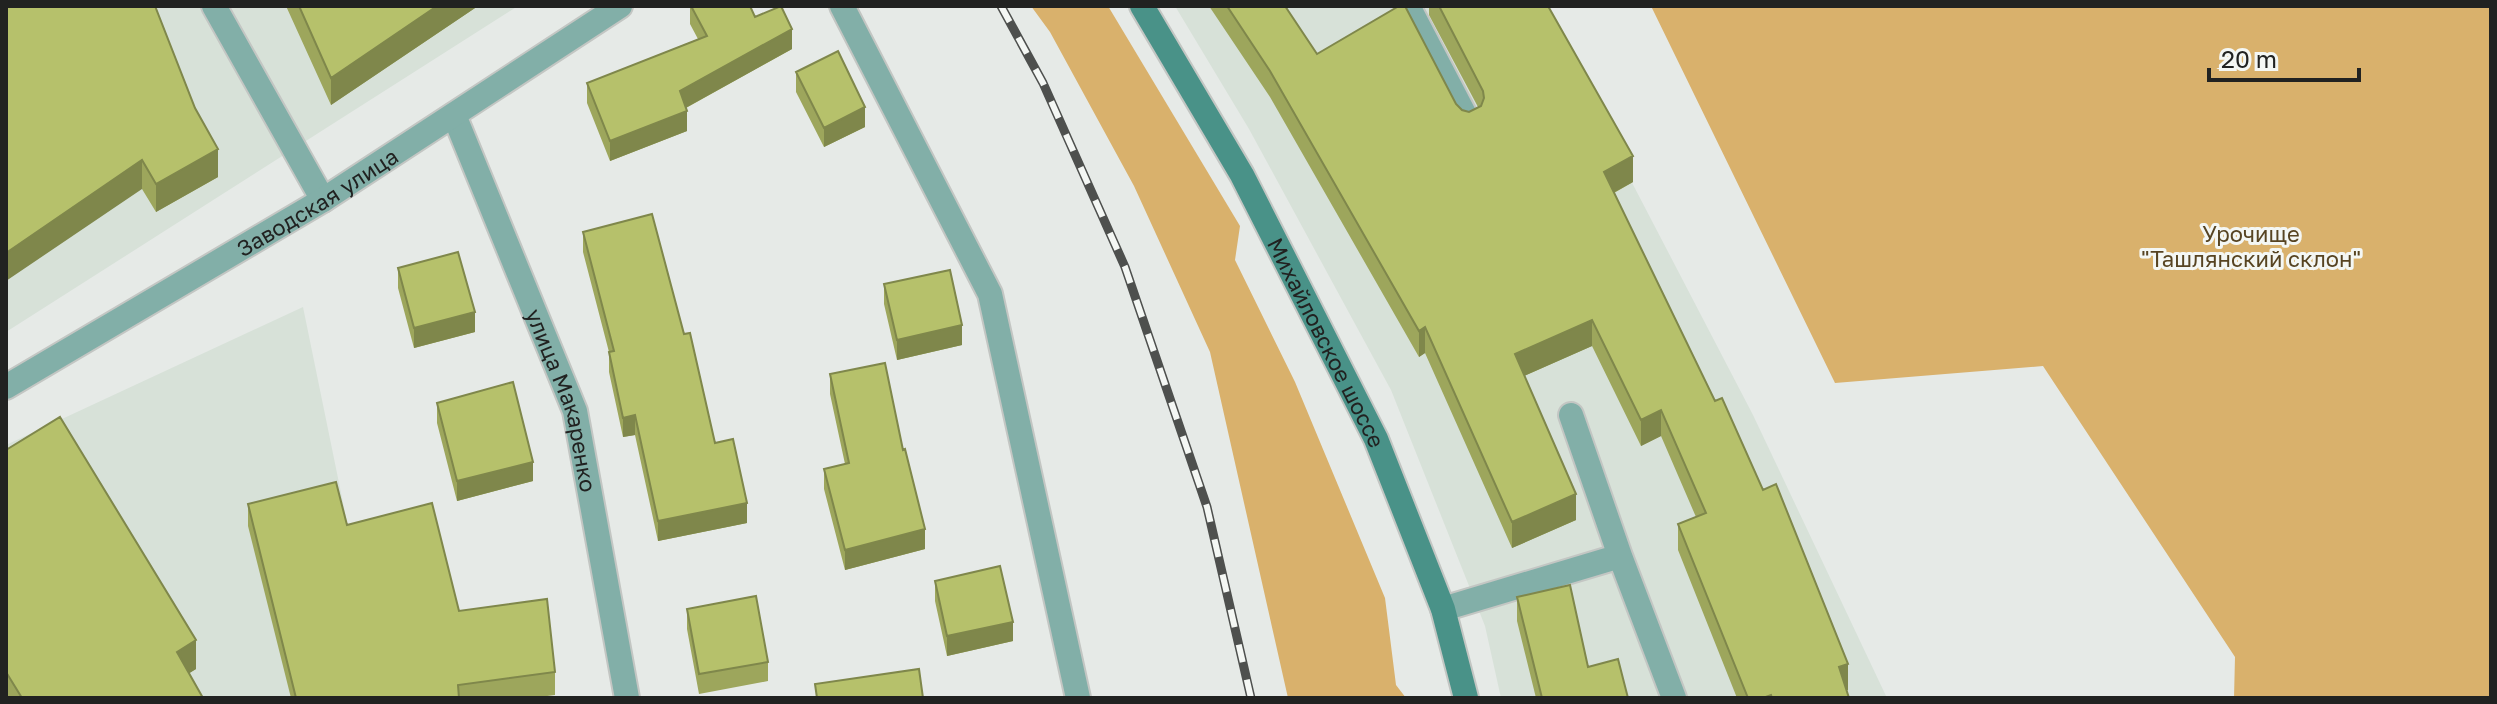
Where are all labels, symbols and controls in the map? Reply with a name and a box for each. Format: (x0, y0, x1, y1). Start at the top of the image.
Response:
scale bar (2209, 32, 2359, 82)
text: 20 m (2221, 44, 2277, 73)
street label: Заводская улица (231, 141, 403, 262)
park label: Урочище "Ташлянский склон" (2141, 220, 2361, 272)
street label: Михайловское шоссе (1262, 233, 1391, 451)
street label: улица Макаренко (521, 305, 603, 494)

